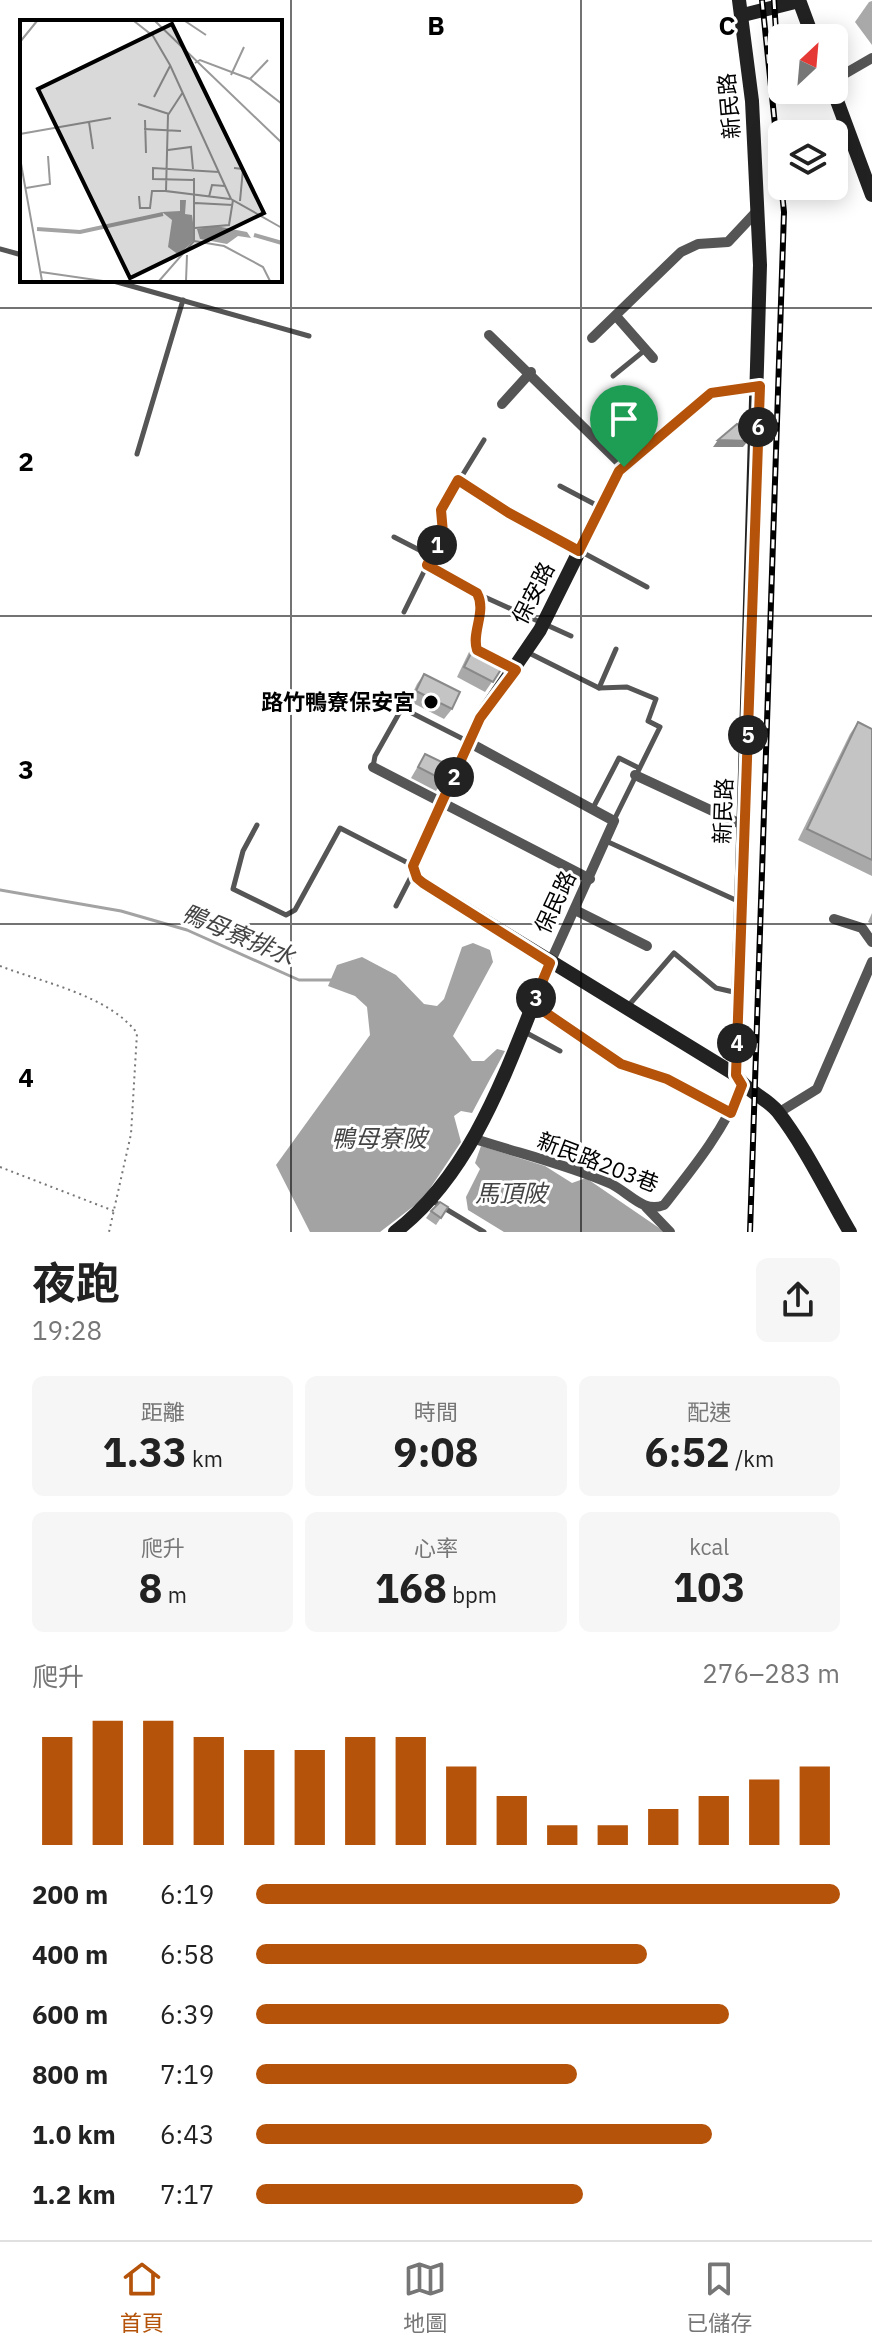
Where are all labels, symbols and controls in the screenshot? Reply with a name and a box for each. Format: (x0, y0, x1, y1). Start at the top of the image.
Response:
text: B (427, 8, 445, 42)
text: C (719, 8, 736, 42)
inset map (20, 20, 282, 282)
north arrow (768, 24, 848, 104)
map controls (768, 24, 848, 200)
street label: 新民路 (711, 72, 746, 140)
button: layers (768, 120, 848, 200)
pin (590, 385, 658, 467)
icon: arrive (602, 397, 646, 441)
pin: 6 (738, 407, 778, 447)
text: 6 (751, 412, 765, 441)
text: 2 (18, 444, 34, 478)
pin: 1 (417, 525, 457, 565)
text: 1 (430, 530, 444, 559)
street label: 保安路 (505, 557, 560, 629)
place label: 路竹鴨寮保安宮 (261, 687, 415, 716)
marker: 路竹鴨寮保安宮 (422, 693, 440, 711)
pin: 5 (728, 715, 768, 755)
text: 5 (741, 720, 755, 749)
text: 3 (18, 752, 34, 786)
pin: 2 (434, 757, 474, 797)
text: 2 (447, 762, 461, 791)
street label: 新民路 (707, 777, 738, 844)
street label: 保民路 (527, 866, 582, 938)
water label: 鴨母寮排水 (177, 896, 301, 973)
pin: 3 (516, 978, 556, 1018)
text: 3 (529, 983, 543, 1012)
pin: 4 (717, 1023, 757, 1063)
text: 4 (730, 1028, 744, 1057)
text: 4 (18, 1060, 34, 1094)
water label: 鴨母寮陂 (331, 1122, 430, 1154)
street label: 新民路203巷 (533, 1125, 663, 1198)
water label: 馬頂陂 (475, 1177, 550, 1209)
text: 夜跑 (32, 1254, 120, 1311)
button: share (756, 1258, 840, 1342)
text: 19:28 (32, 1313, 102, 1347)
text: 距離 (141, 1397, 185, 1426)
text: 時間 (414, 1397, 458, 1426)
text: 配速 (687, 1397, 731, 1426)
text: 1.33 (102, 1426, 187, 1478)
text: 9:08 (393, 1426, 479, 1478)
text: 6:52 (645, 1426, 730, 1478)
text: km (187, 1444, 223, 1473)
text: /km (730, 1444, 774, 1473)
text: kcal (689, 1532, 729, 1561)
text: 爬升 (141, 1533, 185, 1562)
text: 心率 (414, 1533, 458, 1562)
text: 103 (673, 1561, 745, 1613)
text: 8 (138, 1562, 162, 1614)
text: 168 (375, 1562, 447, 1614)
text: m (162, 1580, 187, 1609)
text: bpm (447, 1580, 497, 1609)
text: 276–283 m (702, 1656, 840, 1690)
text: 爬升 (32, 1659, 84, 1693)
text: 200 m (32, 1877, 108, 1911)
text: 6:19 (160, 1877, 214, 1911)
text: 400 m (32, 1937, 108, 1971)
text: 6:58 (160, 1937, 214, 1971)
text: 600 m (32, 1997, 108, 2031)
text: 6:39 (160, 1997, 214, 2031)
text: 800 m (32, 2057, 108, 2091)
text: 7:19 (160, 2057, 214, 2091)
text: 1.0 km (32, 2117, 116, 2151)
text: 6:43 (160, 2117, 214, 2151)
text: 1.2 km (32, 2177, 116, 2211)
text: 7:17 (160, 2177, 214, 2211)
tab: 首頁 (120, 2257, 164, 2337)
tab: 地圖 (403, 2257, 447, 2337)
tab: 已儲存 (686, 2257, 752, 2337)

